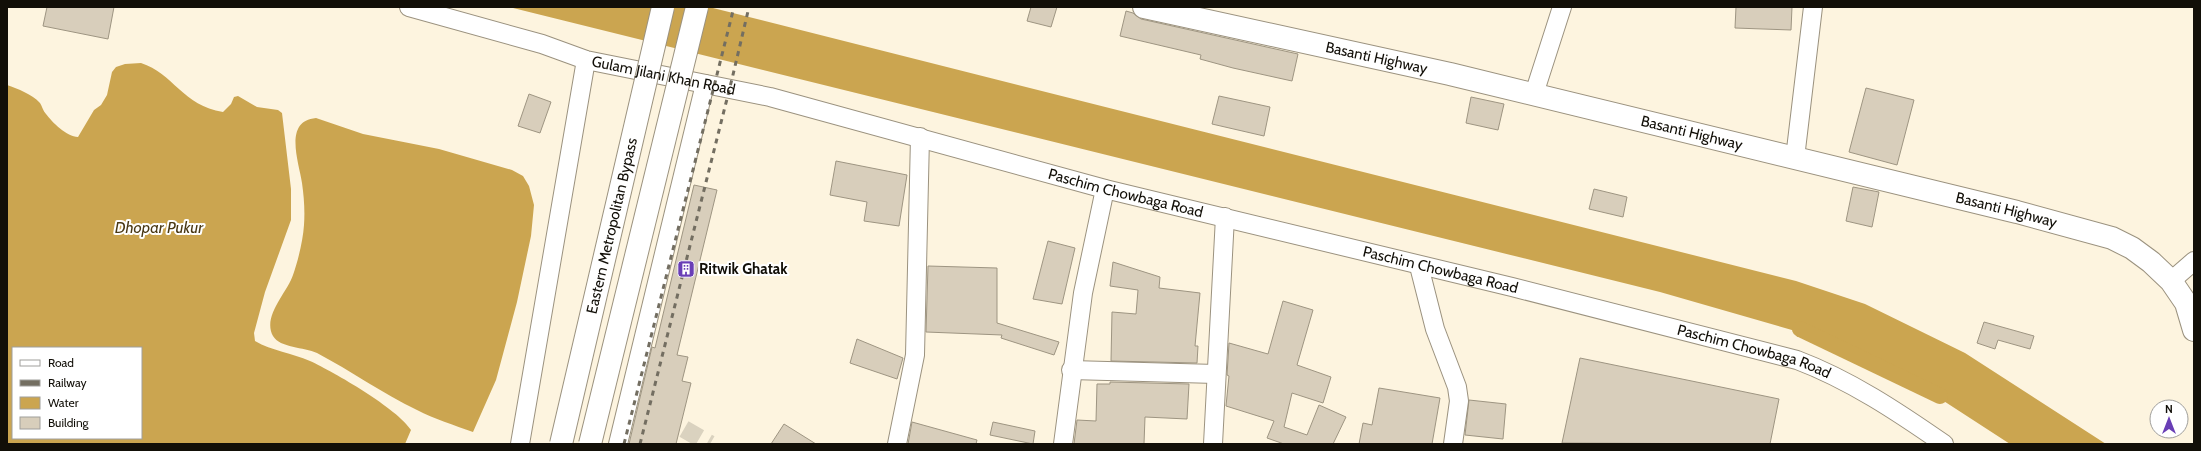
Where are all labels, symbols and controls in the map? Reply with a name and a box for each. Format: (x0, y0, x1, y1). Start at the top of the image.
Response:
street label: Basanti Highway (1324, 38, 1430, 78)
street label: Gulam Jilani Khan Road (590, 52, 737, 99)
street label: Basanti Highway (1639, 112, 1745, 154)
street label: Eastern Metropolitan Bypass (583, 136, 641, 316)
street label: Paschim Chowbaga Road (1046, 165, 1205, 221)
street label: Basanti Highway (1954, 188, 2059, 232)
water label: Dhopar Pukur (115, 218, 204, 237)
street label: Paschim Chowbaga Road (1361, 242, 1520, 297)
building icon: Ritwik Ghatak (676, 259, 696, 279)
place label: Ritwik Ghatak (699, 260, 788, 278)
street label: Paschim Chowbaga Road (1675, 321, 1834, 382)
legend (12, 347, 142, 439)
text: Road (48, 355, 74, 370)
text: Railway (48, 375, 86, 390)
text: Water (48, 395, 79, 410)
north arrow (2149, 399, 2189, 439)
text: N (2165, 402, 2173, 416)
text: Building (48, 415, 90, 430)

